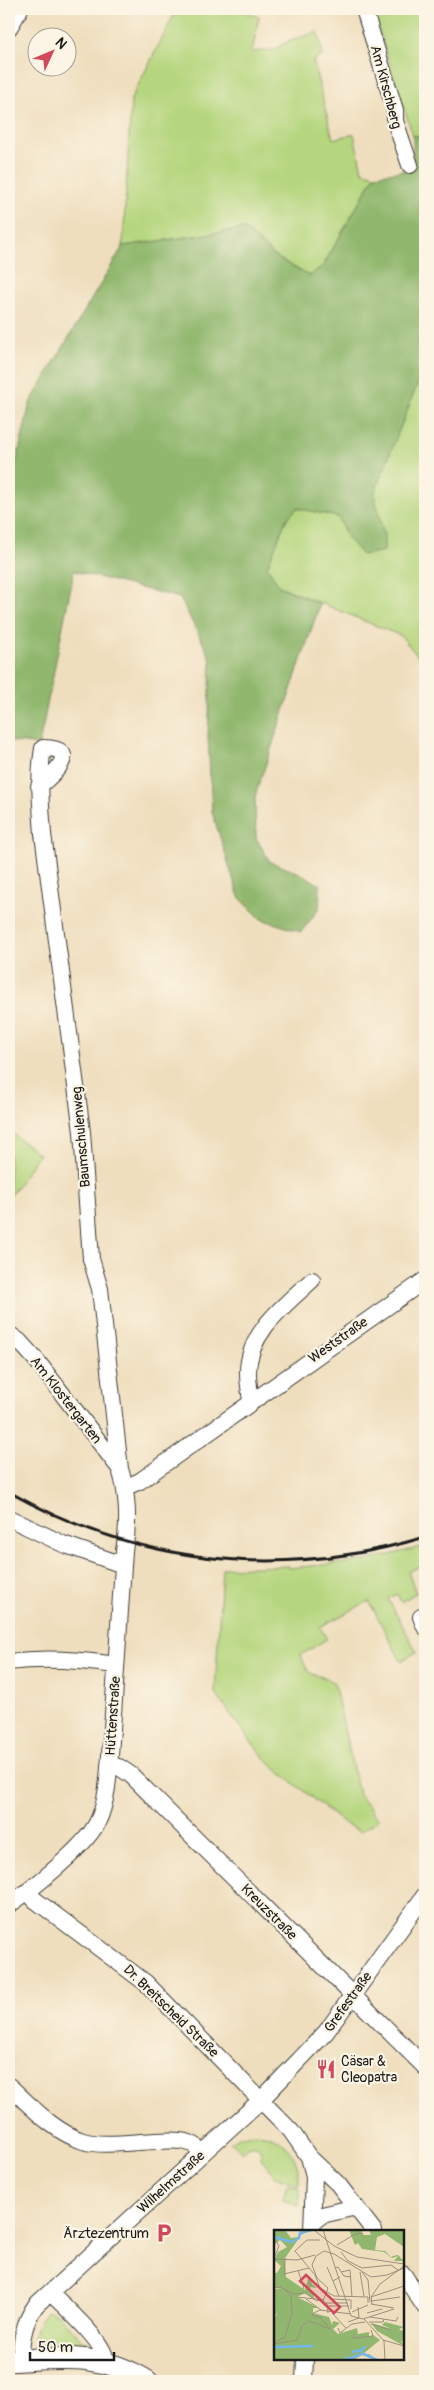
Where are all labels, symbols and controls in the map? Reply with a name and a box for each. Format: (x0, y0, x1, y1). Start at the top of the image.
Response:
north arrow (28, 28, 78, 78)
text: N (52, 34, 70, 53)
street label: Am Kirschberg (367, 43, 405, 131)
street label: Baumschulenweg (68, 1086, 94, 1188)
street label: Weststraße (305, 1313, 371, 1367)
street label: Am Klostergarten (27, 1353, 105, 1447)
street label: Hüttenstraße (102, 1676, 124, 1756)
street label: Kreuzstraße (237, 1880, 301, 1944)
street label: Dr. Breitscheid Straße (120, 1961, 222, 2061)
street label: Grefestraße (320, 1968, 376, 2036)
place label: Cäsar & Cleopatra (341, 2053, 397, 2086)
restaurant icon: Cäsar & Cleopatra (315, 2058, 337, 2080)
street label: Wilhelmstraße (134, 2147, 208, 2217)
parking icon: Ärztezentrum (153, 2222, 175, 2244)
place label: Ärztezentrum (63, 2225, 149, 2242)
inset map (274, 2230, 404, 2360)
scale bar (30, 2330, 114, 2362)
text: 50 m (38, 2338, 73, 2357)

